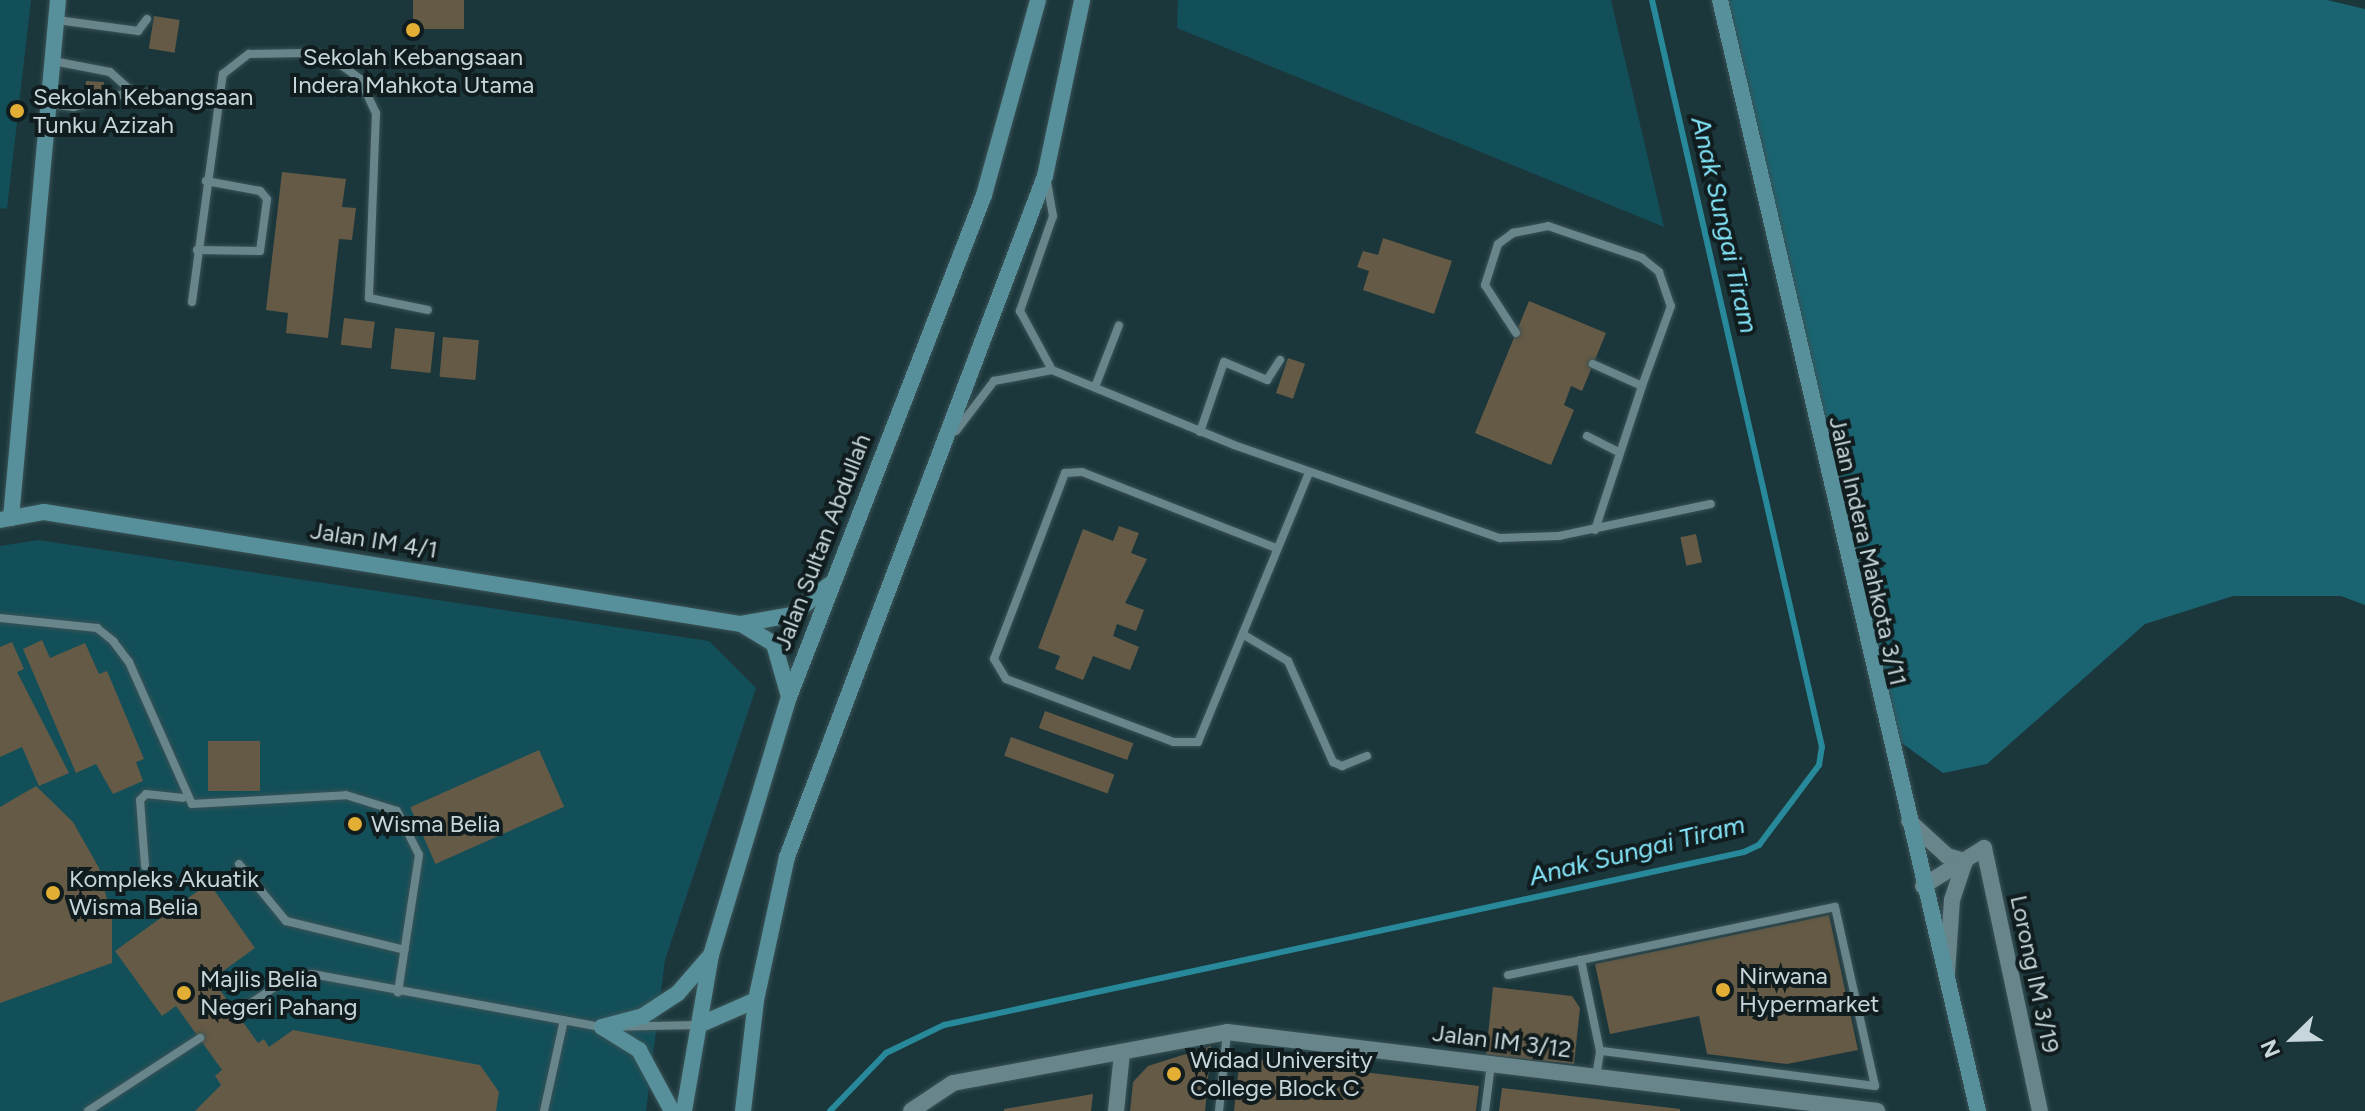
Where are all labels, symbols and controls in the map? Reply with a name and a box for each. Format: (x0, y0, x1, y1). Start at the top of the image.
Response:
marker: Sekolah Kebangsaan Indera Mahkota Utama (404, 21, 422, 39)
place label: Sekolah Kebangsaan Indera Mahkota Utama (292, 43, 534, 99)
place label: Sekolah Kebangsaan Tunku Azizah (33, 83, 253, 139)
marker: Sekolah Kebangsaan Tunku Azizah (8, 102, 26, 120)
water label: Anak Sungai Tiram (1684, 114, 1764, 336)
street label: Jalan Indera Mahkota 3/11 (1823, 414, 1913, 688)
street label: Jalan Sultan Abdullah (767, 430, 877, 654)
street label: Jalan IM 4/1 (308, 516, 440, 564)
water label: Anak Sungai Tiram (1526, 809, 1748, 893)
place label: Wisma Belia (371, 810, 500, 838)
marker: Wisma Belia (346, 815, 364, 833)
place label: Kompleks Akuatik Wisma Belia (69, 865, 259, 921)
marker: Kompleks Akuatik Wisma Belia (44, 884, 62, 902)
street label: Lorong IM 3/19 (2004, 893, 2066, 1055)
place label: Nirwana Hypermarket (1739, 962, 1879, 1018)
place label: Majlis Belia Negeri Pahang (200, 965, 357, 1021)
marker: Nirwana Hypermarket (1714, 981, 1732, 999)
marker: Majlis Belia Negeri Pahang (175, 984, 193, 1002)
north arrow (2253, 999, 2333, 1079)
street label: Jalan IM 3/12 (1431, 1018, 1573, 1064)
text: N (2255, 1035, 2286, 1062)
place label: Widad University College Block C (1190, 1046, 1373, 1102)
marker: Widad University College Block C (1165, 1065, 1183, 1083)

